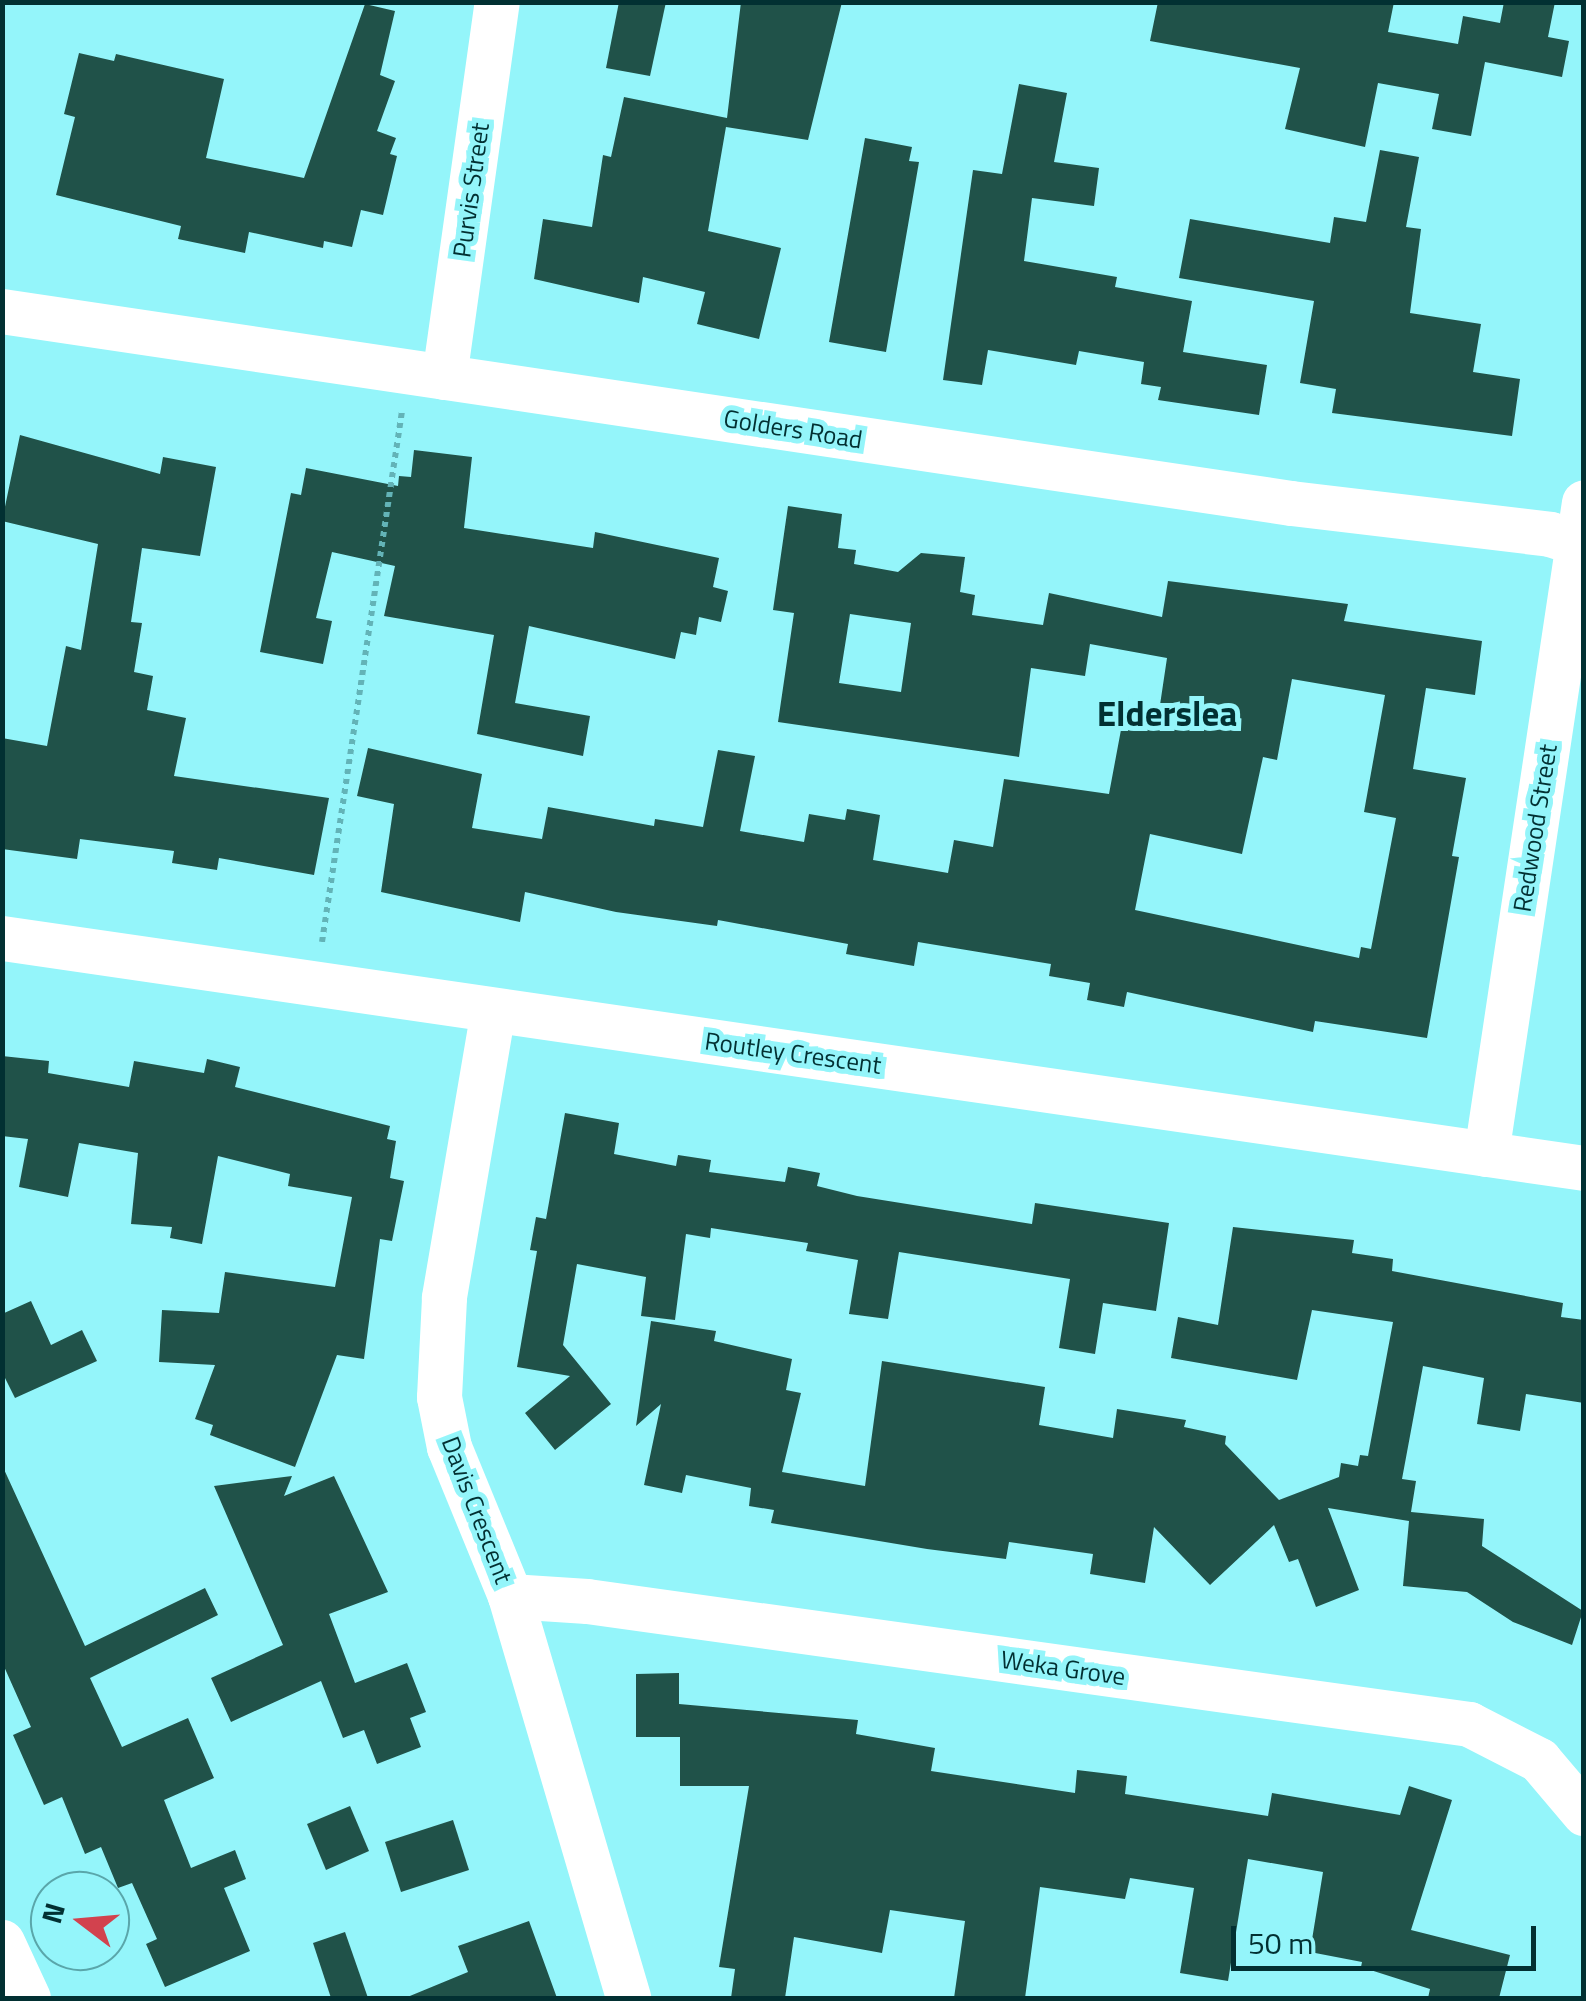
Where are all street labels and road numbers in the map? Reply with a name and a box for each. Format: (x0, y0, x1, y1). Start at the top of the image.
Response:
street label: Purvis Street (447, 121, 495, 259)
street label: Golders Road (721, 403, 865, 455)
street label: Redwood Street (1507, 742, 1563, 914)
street label: Routley Crescent (703, 1026, 883, 1080)
street label: Davis Crescent (435, 1432, 519, 1588)
street label: Weka Grove (999, 1644, 1127, 1692)

